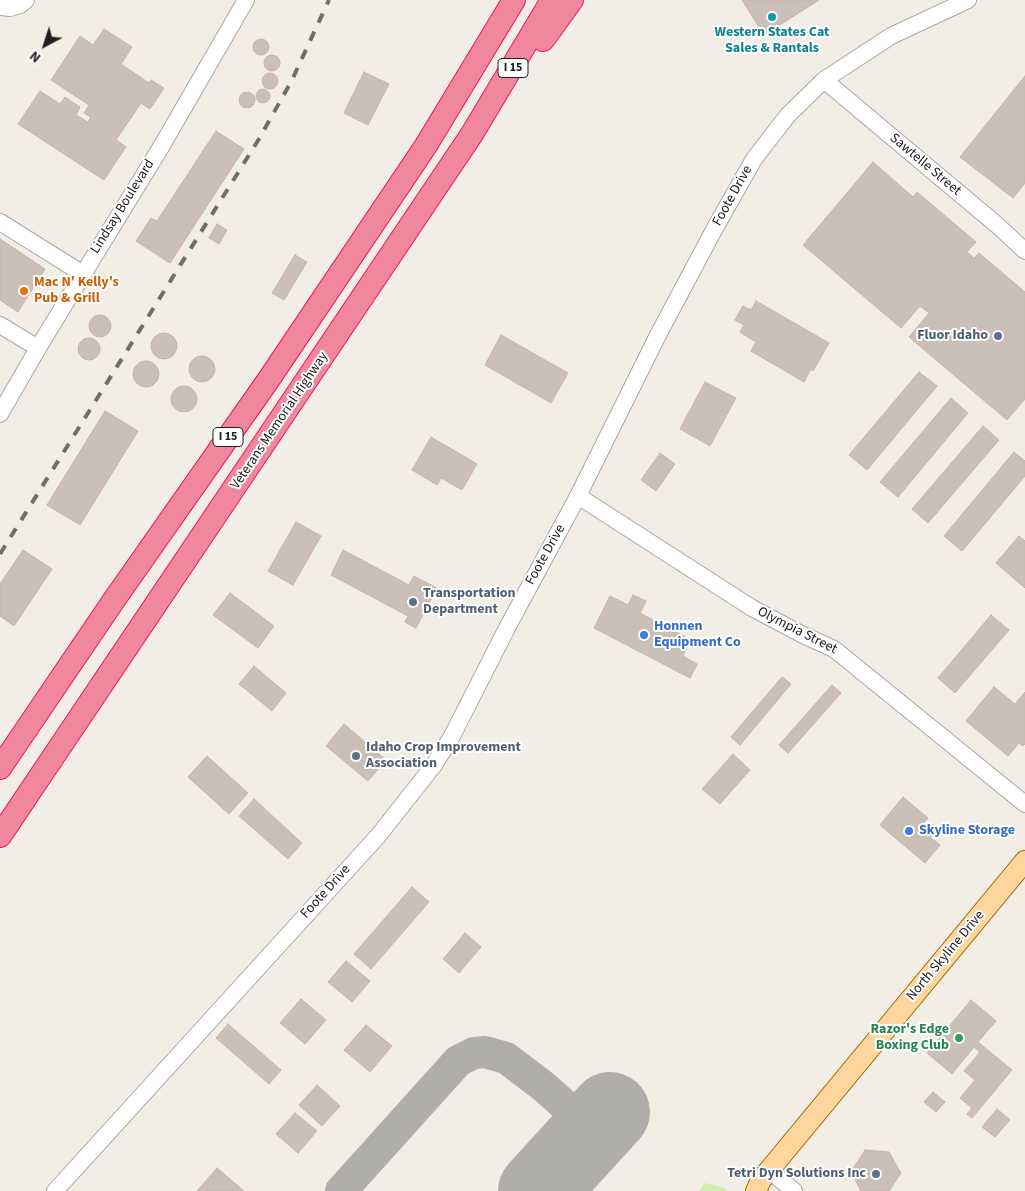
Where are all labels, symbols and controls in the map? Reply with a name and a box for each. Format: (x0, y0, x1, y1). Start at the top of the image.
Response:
marker: Western States Cat Sales & Rantals (766, 11, 778, 23)
north arrow (20, 20, 70, 70)
place label: Western States Cat Sales & Rantals (715, 25, 829, 58)
text: N (25, 46, 45, 67)
road number: I 15 (498, 58, 528, 78)
street label: Sawtelle Street (886, 130, 964, 200)
street label: Lindsay Boulevard (87, 157, 159, 257)
street label: Foote Drive (710, 163, 756, 229)
place label: Mac N' Kelly's Pub & Grill (34, 275, 119, 308)
marker: Mac N' Kelly's Pub & Grill (18, 285, 30, 297)
place label: Fluor Idaho (917, 328, 988, 344)
marker: Fluor Idaho (992, 330, 1004, 342)
street label: Veterans Memorial Highway (228, 349, 332, 493)
road number: I 15 (213, 428, 243, 447)
street label: Foote Drive (523, 522, 569, 588)
place label: Transportation Department (423, 586, 516, 618)
marker: Transportation Department (407, 596, 419, 608)
street label: Olympia Street (754, 604, 840, 658)
place label: Honnen Equipment Co (654, 619, 741, 652)
marker: Honnen Equipment Co (638, 629, 650, 641)
place label: Idaho Crop Improvement Association (366, 740, 521, 772)
marker: Idaho Crop Improvement Association (350, 750, 362, 762)
place label: Skyline Storage (919, 823, 1015, 839)
marker: Skyline Storage (903, 825, 915, 837)
street label: Foote Drive (298, 862, 354, 922)
street label: North Skyline Drive (903, 908, 989, 1004)
place label: Razor's Edge Boxing Club (871, 1022, 949, 1054)
marker: Razor's Edge Boxing Club (953, 1032, 965, 1044)
place label: Tetri Dyn Solutions Inc (727, 1166, 866, 1182)
marker: Tetri Dyn Solutions Inc (870, 1168, 882, 1180)

